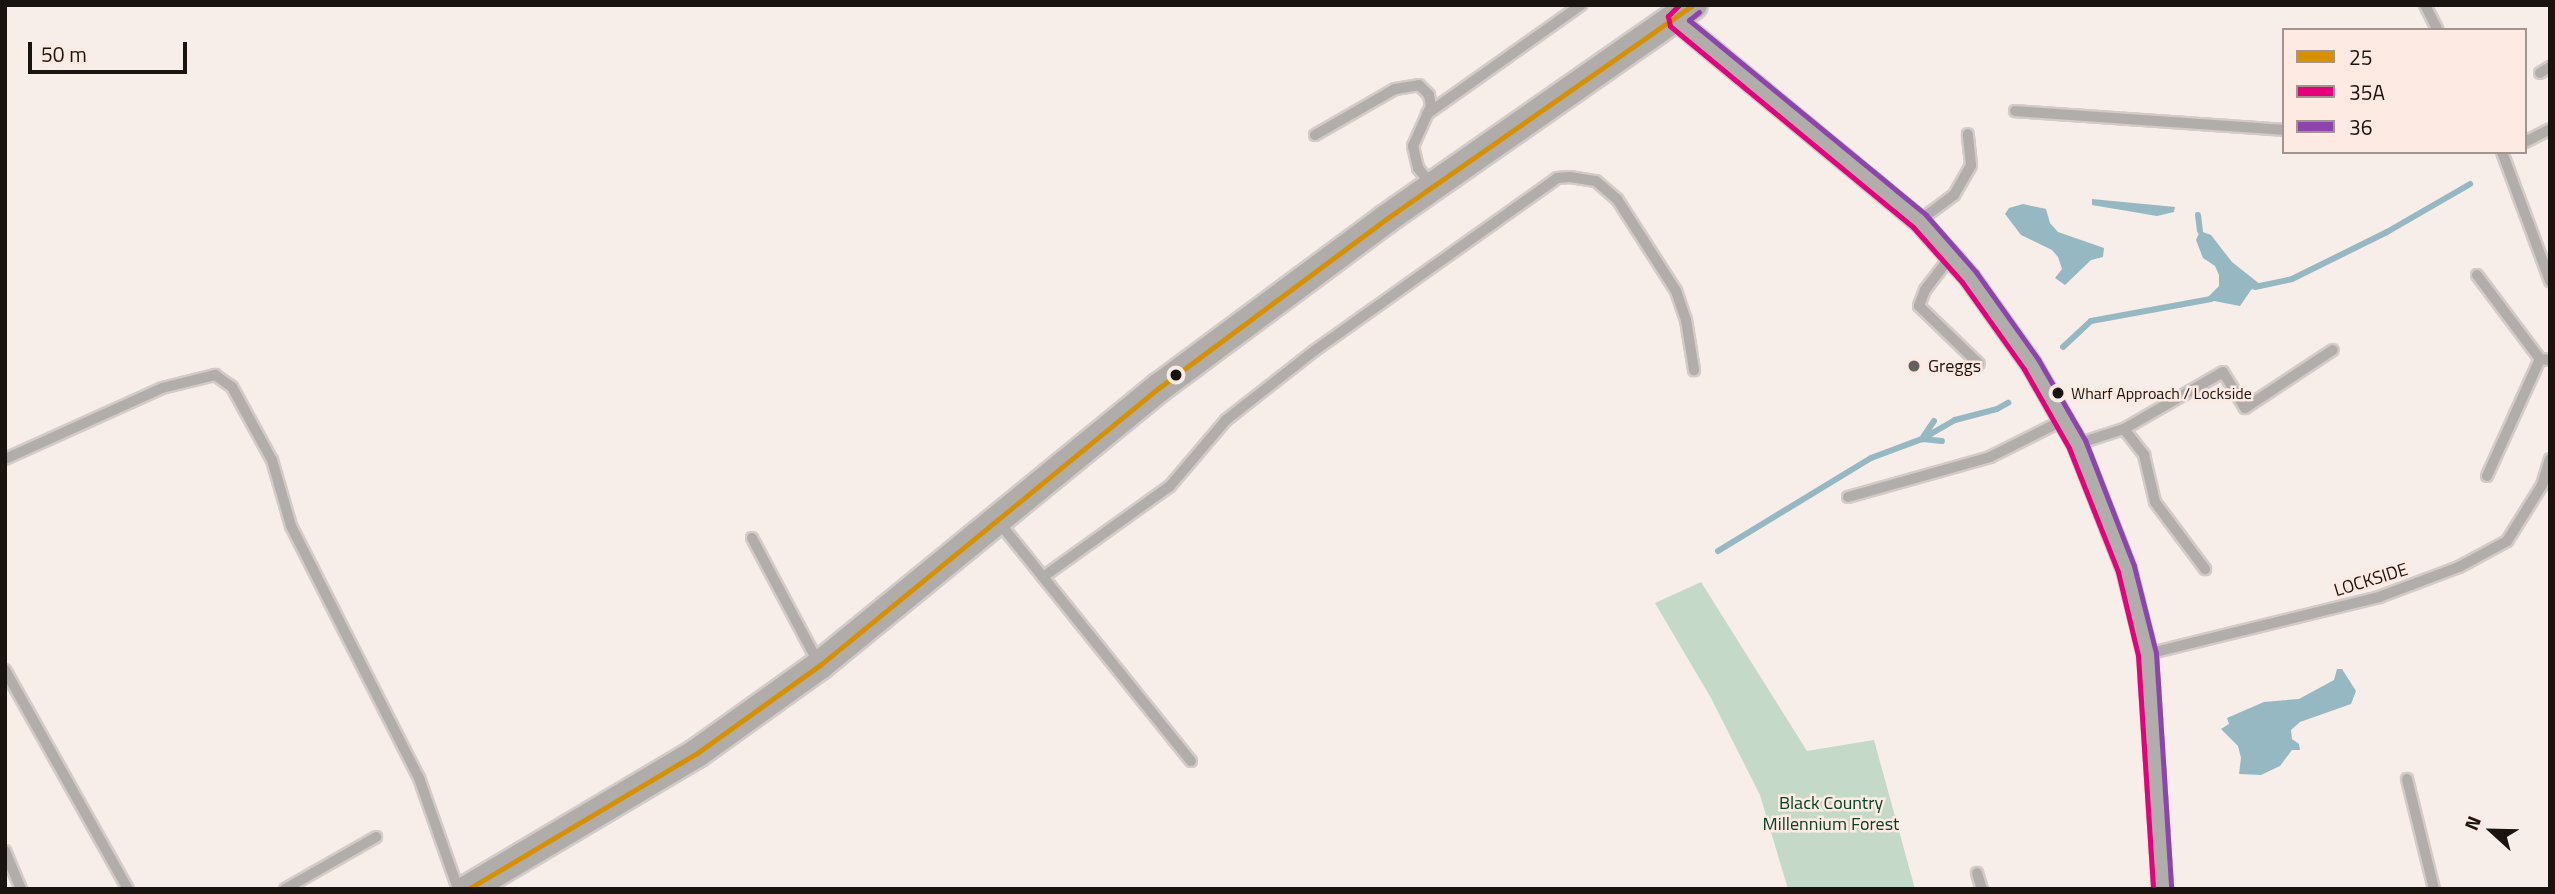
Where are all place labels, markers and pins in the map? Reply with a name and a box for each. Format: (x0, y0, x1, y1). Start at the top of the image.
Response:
place label: Greggs (1928, 355, 1981, 377)
marker: Greggs (1906, 358, 1922, 374)
unlabelled marker (1169, 368, 1183, 382)
place label: Wharf Approach / Lockside (2071, 383, 2252, 403)
marker: Wharf Approach / Lockside (2051, 386, 2065, 400)

